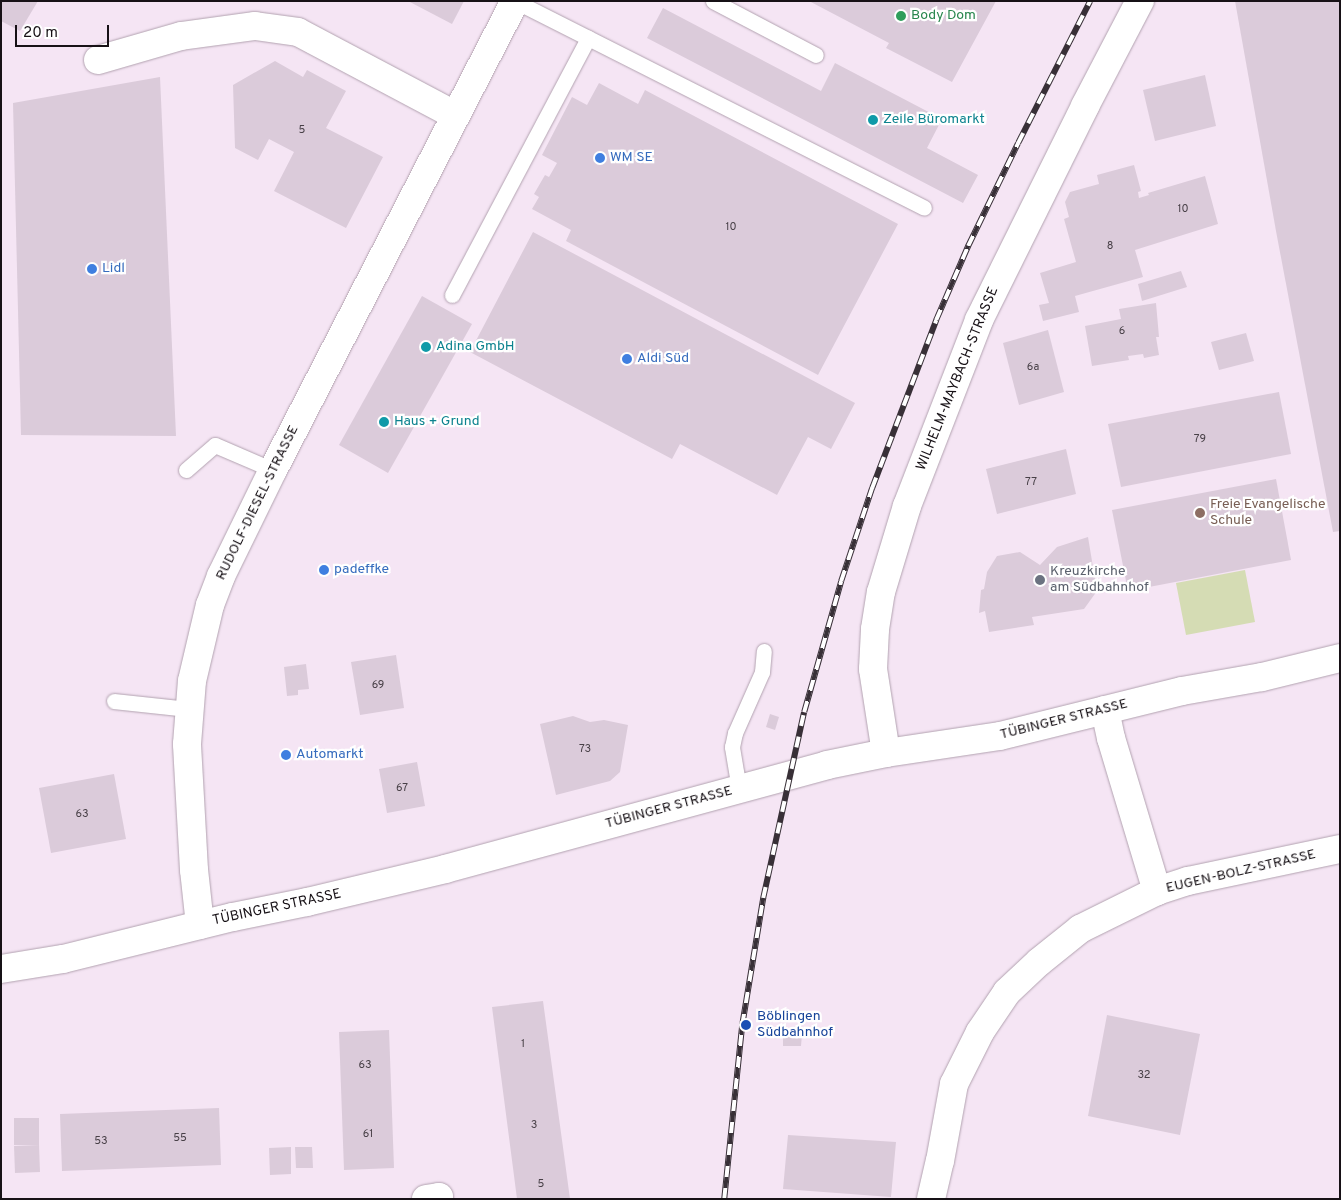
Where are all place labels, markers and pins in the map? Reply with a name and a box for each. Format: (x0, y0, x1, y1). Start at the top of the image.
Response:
place label: Body Dom (911, 8, 976, 24)
marker: Body Dom (895, 10, 907, 22)
place label: Zeile Büromarkt (883, 112, 985, 128)
marker: Zeile Büromarkt (867, 114, 879, 126)
place label: WM SE (610, 150, 653, 166)
marker: WM SE (594, 152, 606, 164)
place label: Lidl (102, 261, 125, 277)
marker: Lidl (86, 263, 98, 275)
place label: Adina GmbH (436, 339, 515, 355)
marker: Adina GmbH (420, 341, 432, 353)
place label: Aldi Süd (637, 351, 689, 367)
marker: Aldi Süd (621, 353, 633, 365)
place label: Haus + Grund (394, 414, 480, 430)
marker: Haus + Grund (378, 416, 390, 428)
place label: Freie Evangelische Schule (1210, 497, 1326, 530)
marker: Freie Evangelische Schule (1194, 507, 1206, 519)
place label: padeffke (334, 562, 389, 578)
marker: padeffke (318, 564, 330, 576)
place label: Kreuzkirche am Südbahnhof (1050, 564, 1149, 596)
marker: Kreuzkirche am Südbahnhof (1034, 574, 1046, 586)
place label: Automarkt (296, 747, 364, 763)
marker: Automarkt (280, 749, 292, 761)
place label: Böblingen Südbahnhof (757, 1009, 833, 1042)
marker: Böblingen Südbahnhof (739, 1018, 753, 1032)

